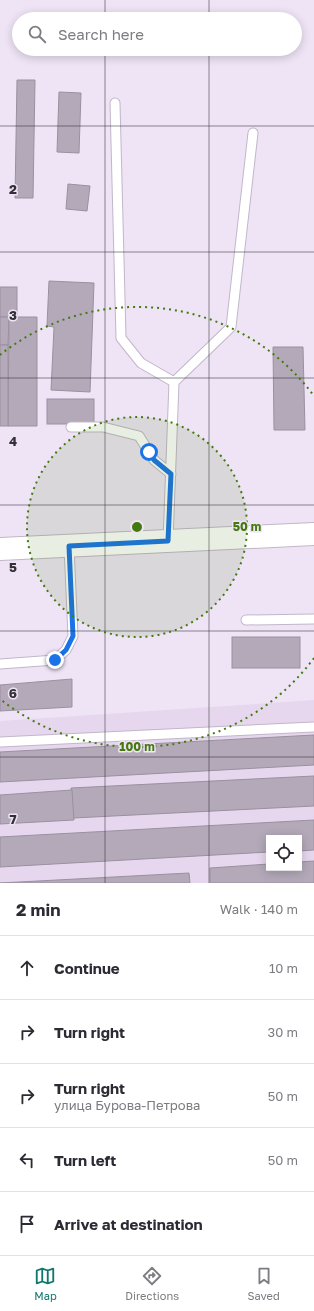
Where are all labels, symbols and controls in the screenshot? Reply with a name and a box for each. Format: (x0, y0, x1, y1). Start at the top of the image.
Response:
search box (12, 12, 302, 56)
icon: search (26, 23, 48, 45)
text: Search here (58, 25, 144, 43)
text: 2 (9, 181, 17, 197)
text: 3 (9, 307, 17, 323)
text: 4 (9, 433, 17, 449)
route start (140, 443, 158, 461)
text: 50 m (233, 519, 261, 534)
centre of rings (130, 520, 144, 534)
text: 5 (9, 559, 17, 575)
route end (46, 651, 64, 669)
text: 6 (9, 685, 17, 701)
text: 100 m (119, 739, 155, 754)
text: 7 (9, 811, 17, 827)
map controls (266, 835, 302, 871)
button: locate (266, 835, 302, 871)
text: 2 min (16, 899, 60, 920)
text: Walk · 140 m (220, 901, 298, 917)
icon: ahead (16, 957, 38, 979)
text: Continue (54, 959, 120, 977)
text: 10 m (269, 960, 298, 976)
icon: right (16, 1021, 38, 1043)
text: Turn right (54, 1023, 125, 1041)
text: 30 m (268, 1024, 298, 1040)
text: Turn right (54, 1079, 125, 1097)
icon: right (16, 1085, 38, 1107)
text: 50 m (268, 1088, 298, 1104)
text: улица Бурова-Петрова (54, 1097, 200, 1113)
icon: left (16, 1149, 38, 1171)
text: Turn left (54, 1151, 116, 1169)
text: 50 m (268, 1152, 298, 1168)
icon: arrive (16, 1213, 38, 1235)
text: Arrive at destination (54, 1215, 203, 1233)
tab: Map (34, 1265, 57, 1302)
tab: Directions (125, 1265, 179, 1302)
tab: Saved (248, 1265, 280, 1302)

